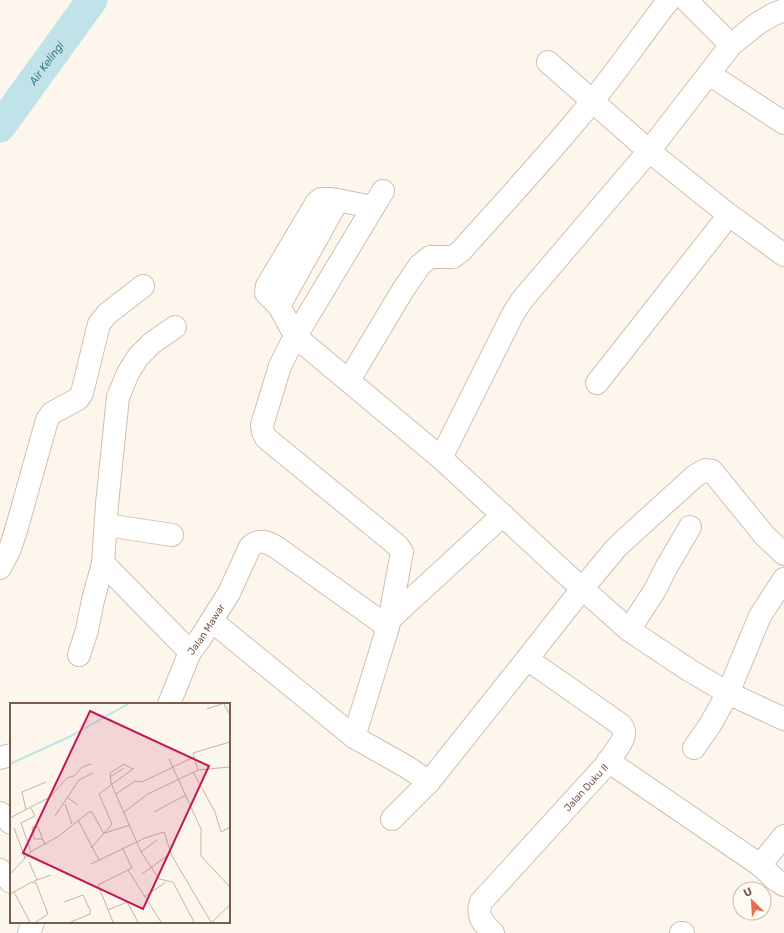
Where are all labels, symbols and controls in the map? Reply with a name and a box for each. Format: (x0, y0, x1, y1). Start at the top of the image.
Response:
water label: Air Kelingi (26, 39, 67, 88)
street label: Jalan Mawar (185, 601, 228, 658)
inset map (10, 703, 230, 923)
street label: Jalan Duku II (562, 762, 611, 814)
north arrow (732, 881, 772, 921)
text: U (742, 885, 754, 900)

